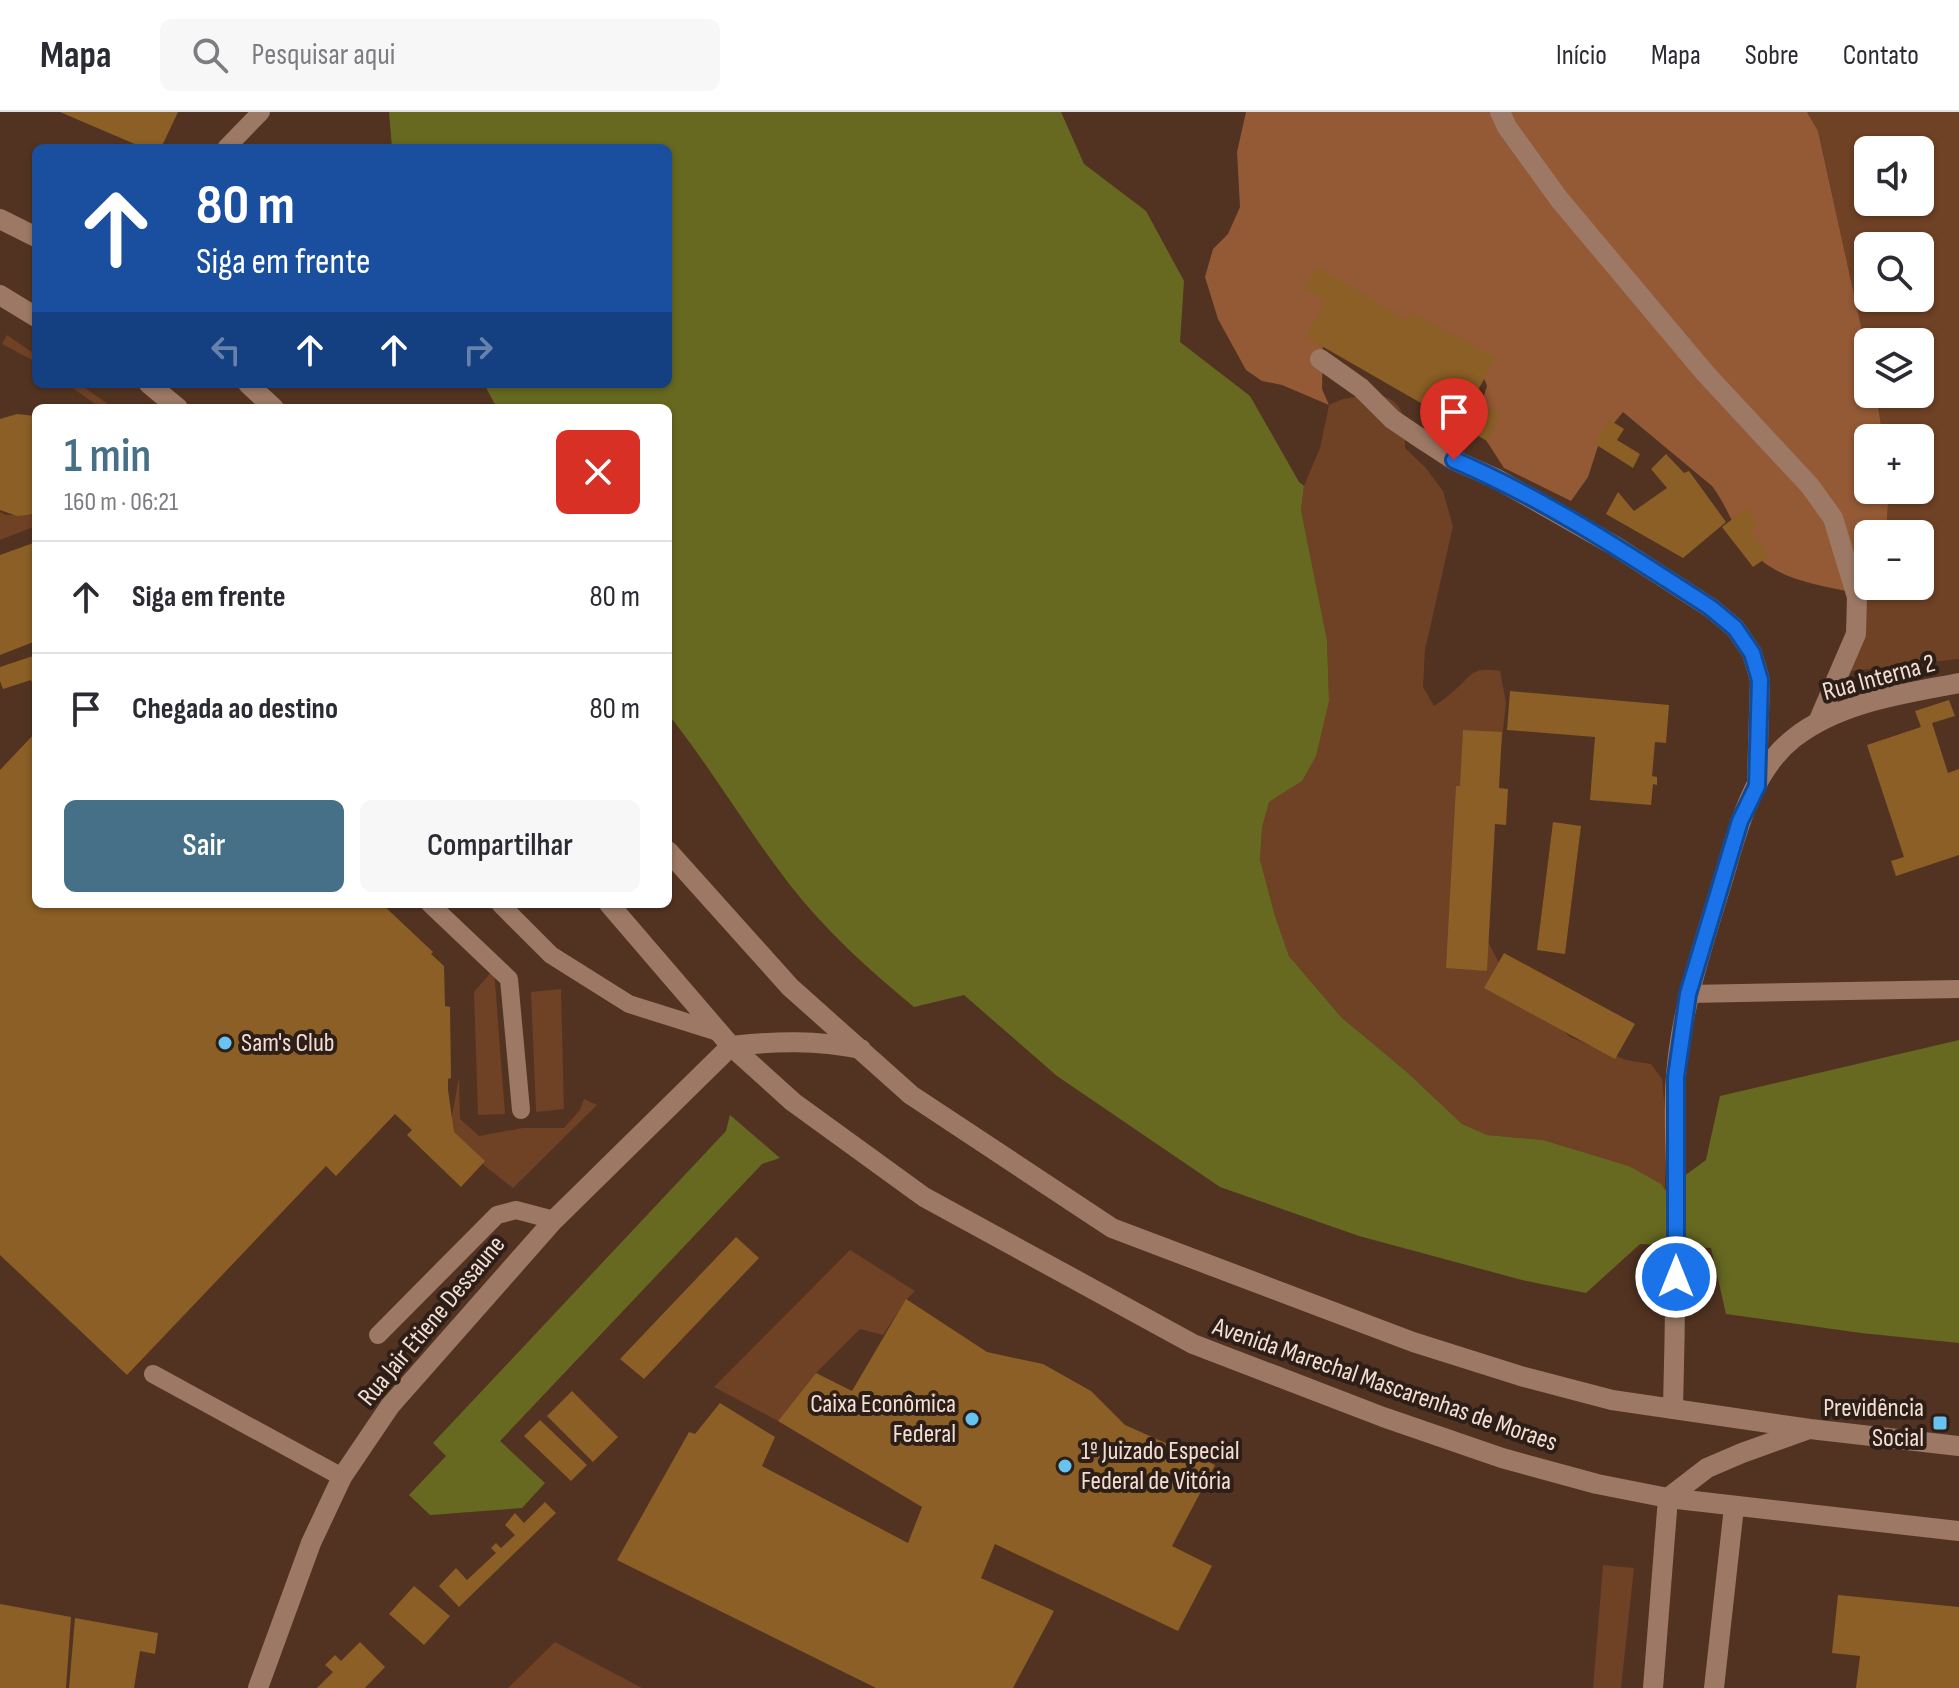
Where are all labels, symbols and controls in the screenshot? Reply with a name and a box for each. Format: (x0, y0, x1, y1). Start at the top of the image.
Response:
search box (160, 19, 720, 91)
text: Mapa (40, 33, 112, 78)
icon: search (188, 33, 232, 77)
text: Pesquisar aqui (252, 37, 395, 73)
text: Início (1556, 39, 1607, 72)
text: Mapa (1651, 39, 1701, 72)
text: Sobre (1745, 39, 1799, 72)
text: Contato (1843, 39, 1919, 72)
map controls (1854, 136, 1934, 600)
button: sound (1854, 136, 1934, 216)
text: 80 m (196, 173, 295, 240)
icon: ahead (64, 176, 168, 280)
button: search (1854, 232, 1934, 312)
text: Siga em frente (196, 241, 370, 284)
icon: left (204, 328, 248, 372)
icon: ahead (288, 328, 332, 372)
icon: ahead (372, 328, 416, 372)
icon: right (456, 328, 500, 372)
button: layers (1854, 328, 1934, 408)
pin (1420, 378, 1488, 460)
icon: arrive (1432, 390, 1476, 434)
button: + (1854, 424, 1934, 504)
text: 1 min (64, 428, 151, 485)
button: close (556, 430, 640, 514)
text: 160 m · 06:21 (64, 487, 178, 518)
button: − (1854, 520, 1934, 600)
icon: ahead (64, 575, 108, 619)
text: Siga em frente (132, 579, 285, 615)
text: 80 m (589, 579, 640, 615)
street label: Rua Interna 2 (1819, 648, 1939, 708)
icon: arrive (64, 687, 108, 731)
text: Chegada ao destino (132, 691, 338, 727)
text: 80 m (589, 691, 640, 727)
button: Sair (64, 800, 344, 892)
button: Compartilhar (360, 800, 640, 892)
place label: Sam's Club (241, 1028, 335, 1059)
marker: Sam's Club (216, 1034, 234, 1052)
street label: Rua Jair Etiene Dessaune (352, 1230, 512, 1412)
position arrow (1634, 1235, 1718, 1319)
street label: Avenida Marechal Mascarenhas de Moraes (1208, 1311, 1561, 1459)
place label: Caixa Econômica Federal (810, 1389, 956, 1450)
place label: Previdência Social (1823, 1393, 1924, 1454)
marker: Caixa Econômica Federal (963, 1410, 981, 1428)
marker: Previdência Social (1931, 1414, 1949, 1432)
place label: 1º Juizado Especial Federal de Vitória (1081, 1436, 1240, 1497)
marker: 1º Juizado Especial Federal de Vitória (1056, 1457, 1074, 1475)

